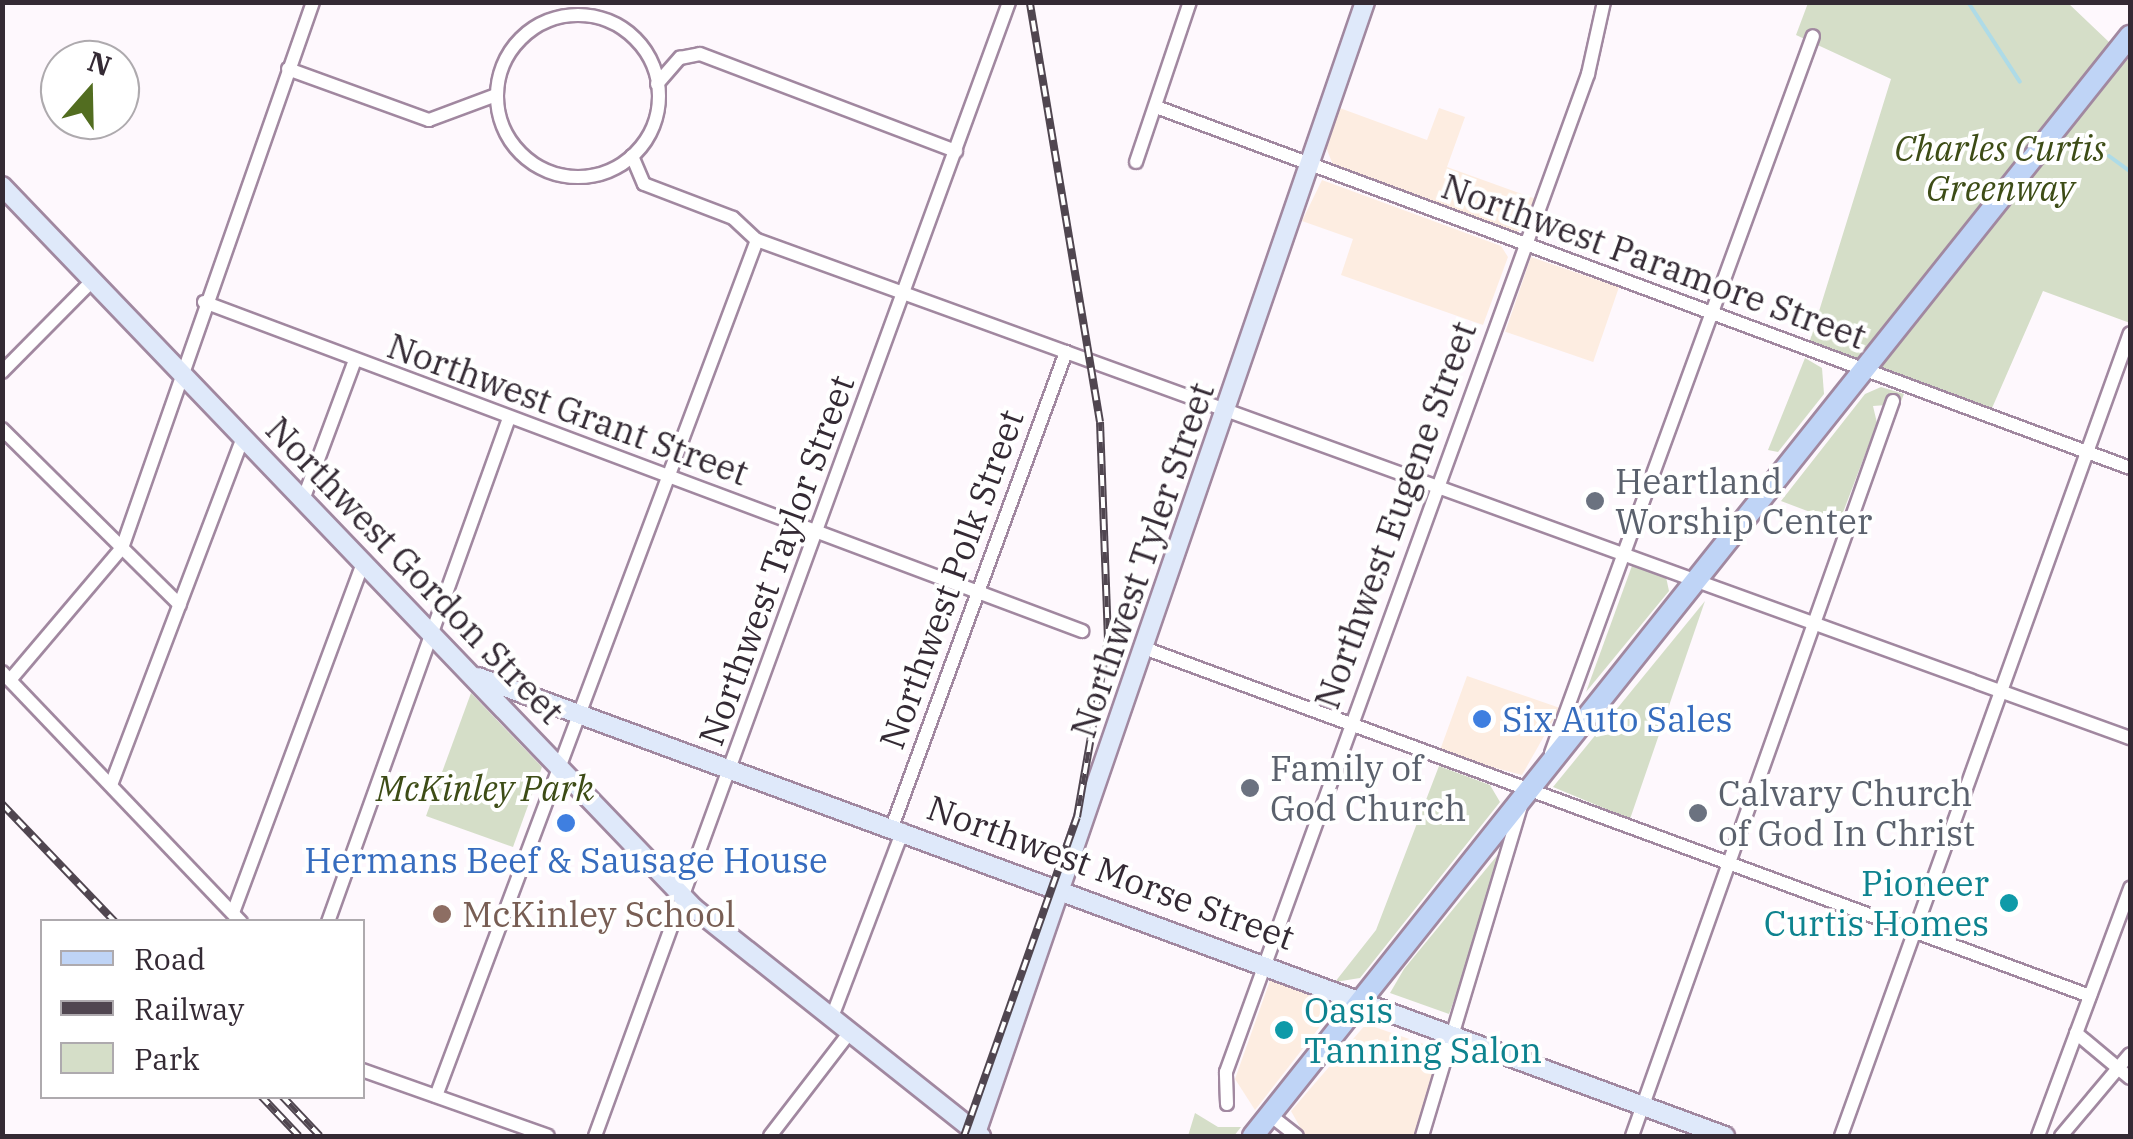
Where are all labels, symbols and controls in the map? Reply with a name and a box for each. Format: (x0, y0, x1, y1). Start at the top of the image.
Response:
north arrow (40, 40, 140, 140)
text: N (83, 42, 116, 84)
park label: Charles Curtis Greenway (1894, 127, 2106, 209)
street label: Northwest Paramore Street (1436, 165, 1872, 357)
street label: Northwest Eugene Street (1305, 316, 1485, 714)
street label: Northwest Grant Street (382, 324, 754, 494)
street label: Northwest Taylor Street (689, 369, 863, 751)
street label: Northwest Tyler Street (1062, 377, 1222, 743)
street label: Northwest Polk Street (870, 404, 1032, 754)
street label: Northwest Gordon Street (258, 408, 572, 732)
place label: Heartland Worship Center (1615, 460, 1872, 542)
marker: Heartland Worship Center (1584, 490, 1606, 512)
place label: Six Auto Sales (1502, 698, 1733, 740)
marker: Six Auto Sales (1471, 708, 1493, 730)
place label: Family of God Church (1270, 747, 1466, 829)
park label: McKinley Park (376, 767, 594, 809)
place label: Calvary Church of God In Christ (1718, 772, 1975, 854)
marker: Family of God Church (1239, 777, 1261, 799)
street label: Northwest Morse Street (922, 786, 1300, 958)
marker: Calvary Church of God In Christ (1687, 802, 1709, 824)
marker: Hermans Beef & Sausage House (555, 812, 577, 834)
place label: Hermans Beef & Sausage House (304, 839, 828, 881)
place label: Pioneer Curtis Homes (1764, 862, 1989, 944)
marker: Pioneer Curtis Homes (1998, 892, 2020, 914)
place label: McKinley School (462, 893, 735, 935)
marker: McKinley School (431, 903, 453, 925)
legend (40, 919, 365, 1099)
text: Road (134, 939, 206, 978)
text: Railway (134, 989, 244, 1028)
place label: Oasis Tanning Salon (1304, 989, 1542, 1071)
marker: Oasis Tanning Salon (1273, 1019, 1295, 1041)
text: Park (134, 1039, 200, 1078)

